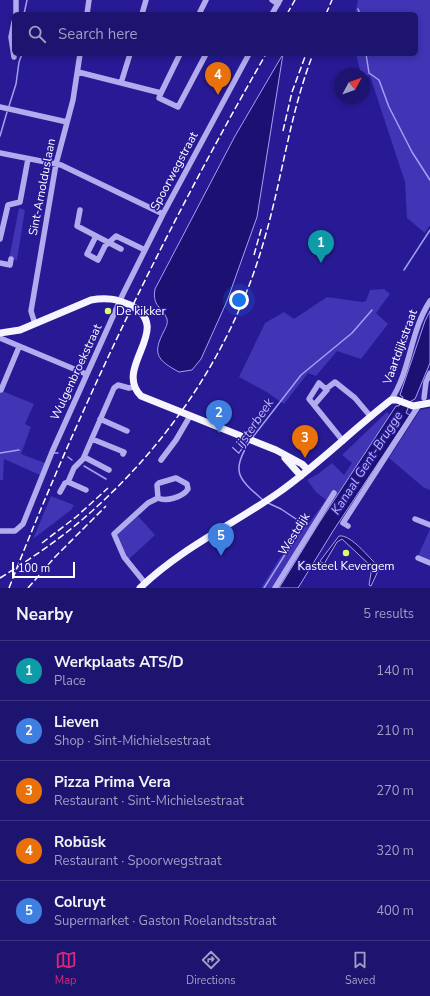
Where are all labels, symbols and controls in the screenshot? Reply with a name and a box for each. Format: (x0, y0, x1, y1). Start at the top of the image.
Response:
search box (12, 12, 418, 56)
icon: search (26, 23, 48, 45)
text: Search here (58, 24, 138, 44)
pin: 4 (205, 62, 231, 95)
north arrow (334, 68, 370, 104)
street label: Spoorwegstraat (147, 128, 202, 213)
street label: Sint-Arnolduslaan (25, 137, 59, 237)
pin: 1 (308, 230, 334, 263)
your location (229, 290, 249, 310)
place label: De kikker (116, 303, 166, 319)
marker: De kikker (103, 306, 113, 316)
street label: Vaartdijkstraat (379, 307, 421, 388)
street label: Wulgenbroekstraat (47, 321, 106, 423)
water label: Lijsterbeek (228, 394, 278, 457)
pin: 2 (206, 400, 232, 433)
water label: Kanaal Gent-Brugge (327, 408, 407, 518)
pin: 3 (292, 425, 318, 458)
street label: Westdijk (275, 509, 314, 558)
pin: 5 (208, 523, 234, 556)
marker: Kasteel Kevergem (341, 548, 351, 558)
place label: Kasteel Kevergem (297, 558, 395, 574)
scale bar (12, 560, 75, 579)
text: 100 m (18, 561, 50, 576)
text: Nearby (16, 603, 73, 626)
text: 5 results (363, 605, 414, 623)
text: Werkplaats ATS/D (54, 652, 184, 672)
text: 1 (25, 662, 33, 680)
text: 140 m (376, 662, 414, 680)
text: Place (54, 672, 86, 690)
text: Lieven (54, 712, 99, 732)
text: 2 (25, 722, 33, 740)
text: 210 m (376, 722, 414, 740)
text: Shop · Sint-Michielsestraat (54, 732, 210, 750)
text: Pizza Prima Vera (54, 772, 171, 792)
text: 3 (25, 782, 33, 800)
text: 270 m (376, 782, 414, 800)
text: Restaurant · Sint-Michielsestraat (54, 792, 244, 810)
text: Robūsk (54, 832, 106, 852)
text: 4 (25, 842, 33, 860)
text: 320 m (376, 842, 414, 860)
text: Restaurant · Spoorwegstraat (54, 852, 222, 870)
text: Colruyt (54, 892, 106, 912)
text: 5 (25, 902, 33, 920)
text: 400 m (376, 902, 414, 920)
text: Supermarket · Gaston Roelandtsstraat (54, 912, 276, 930)
tab: Map (55, 949, 77, 988)
tab: Directions (186, 949, 236, 988)
tab: Saved (345, 949, 375, 988)

